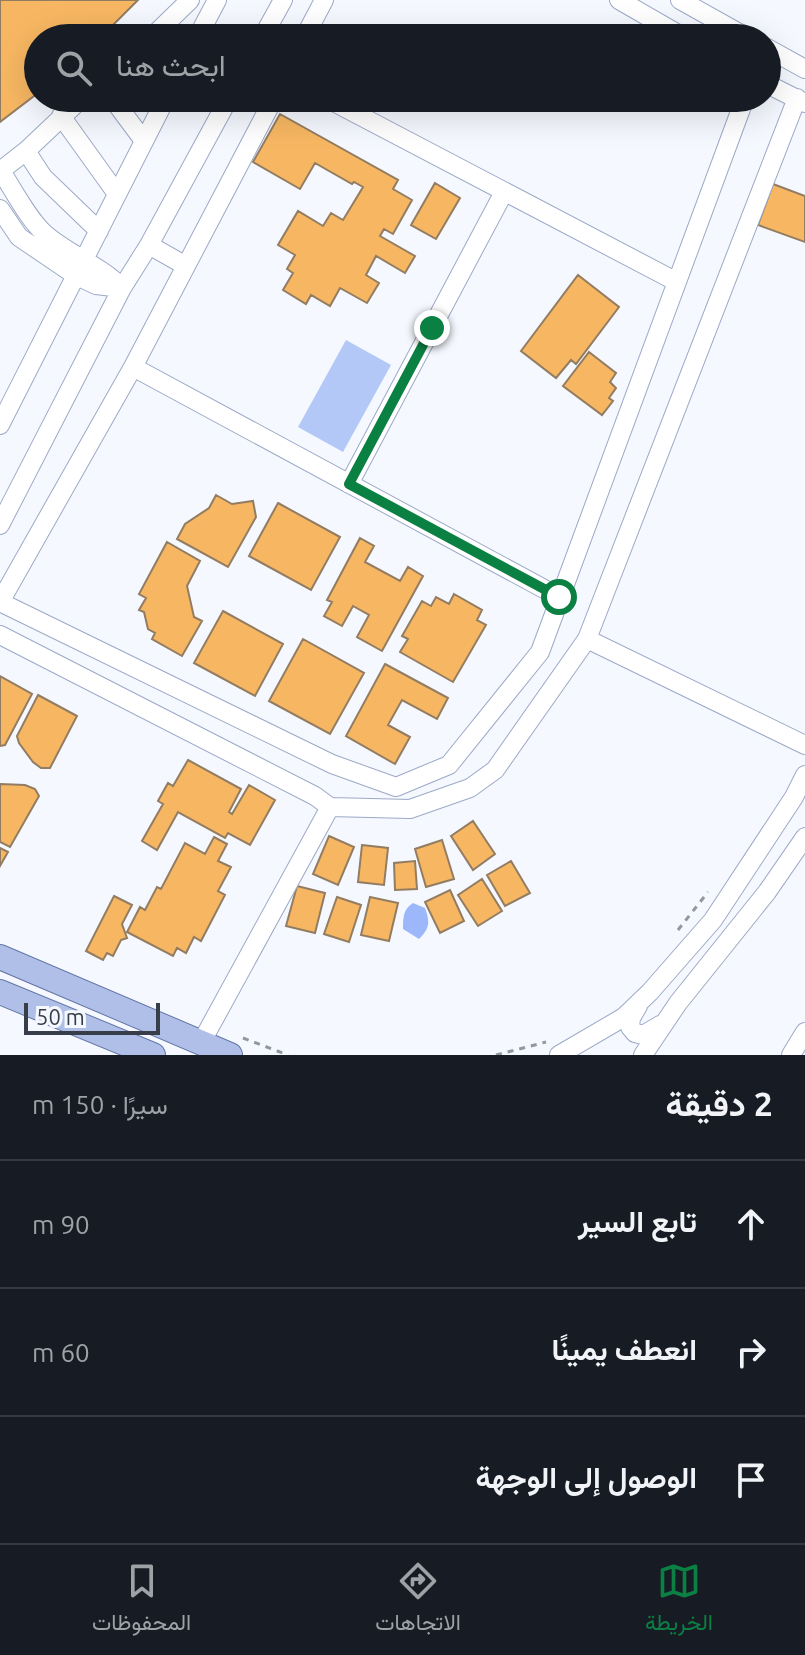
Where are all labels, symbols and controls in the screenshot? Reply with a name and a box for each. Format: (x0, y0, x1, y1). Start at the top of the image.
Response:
search box (24, 24, 781, 112)
icon: search (52, 46, 96, 90)
text: ابحث هنا (116, 48, 226, 82)
route end (414, 310, 450, 346)
route start (541, 579, 577, 615)
scale bar (24, 999, 160, 1035)
text: 50 m (36, 1004, 85, 1029)
text: 2 دقيقة (666, 1084, 773, 1122)
text: سيرًا · 150 m (32, 1090, 168, 1119)
icon: ahead (729, 1202, 773, 1246)
text: تابع السير (578, 1204, 697, 1238)
text: 90 m (32, 1210, 90, 1239)
icon: right (729, 1330, 773, 1374)
text: انعطف يمينًا (552, 1332, 697, 1366)
text: 60 m (32, 1338, 90, 1367)
icon: arrive (729, 1458, 773, 1502)
text: الوصول إلى الوجهة (475, 1460, 697, 1494)
tab: المحفوظات (92, 1559, 191, 1642)
tab: الاتجاهات (375, 1559, 461, 1642)
tab: الخريطة (645, 1559, 713, 1642)

